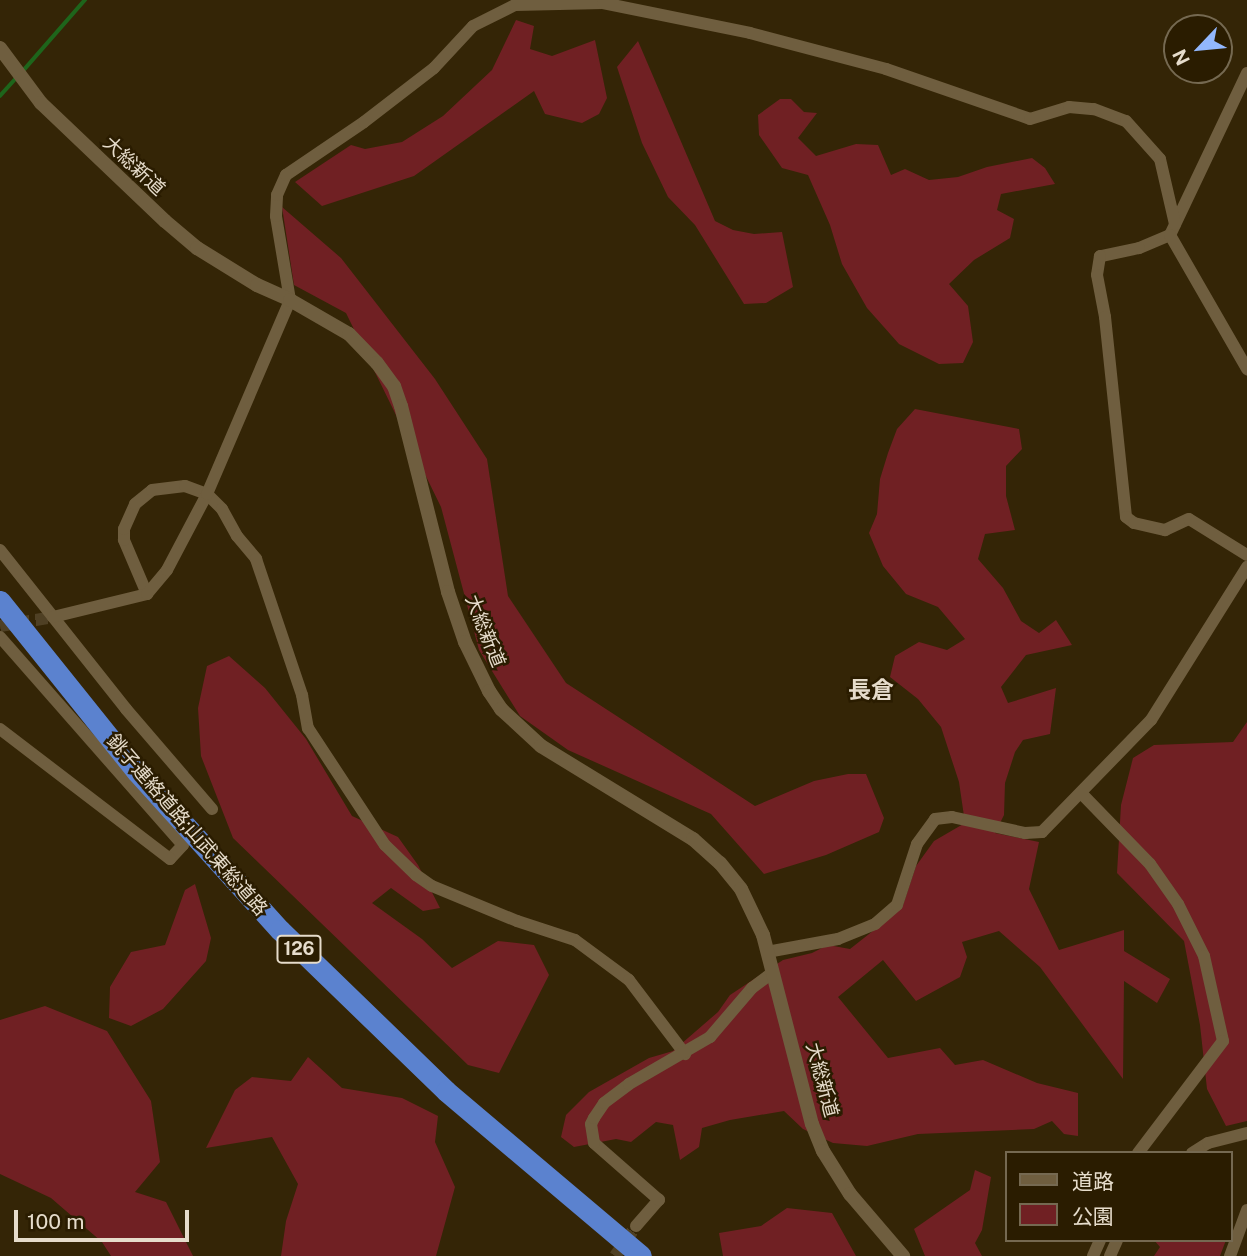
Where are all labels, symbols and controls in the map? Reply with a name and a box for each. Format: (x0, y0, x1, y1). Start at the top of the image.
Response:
north arrow (1163, 14, 1233, 84)
text: N (1168, 46, 1194, 69)
street label: 大総新道 (98, 132, 170, 200)
street label: 大総新道 (460, 591, 510, 671)
district label: 長倉 (848, 676, 894, 704)
street label: 銚子連絡道路;山武東総道路 (102, 730, 272, 920)
road number: 126 (276, 934, 322, 964)
street label: 大総新道 (801, 1040, 843, 1120)
legend (1006, 1151, 1233, 1242)
text: 道路 (1072, 1169, 1114, 1194)
scale bar (18, 1196, 192, 1240)
text: 公園 (1072, 1204, 1114, 1229)
text: 100 m (27, 1209, 84, 1234)

